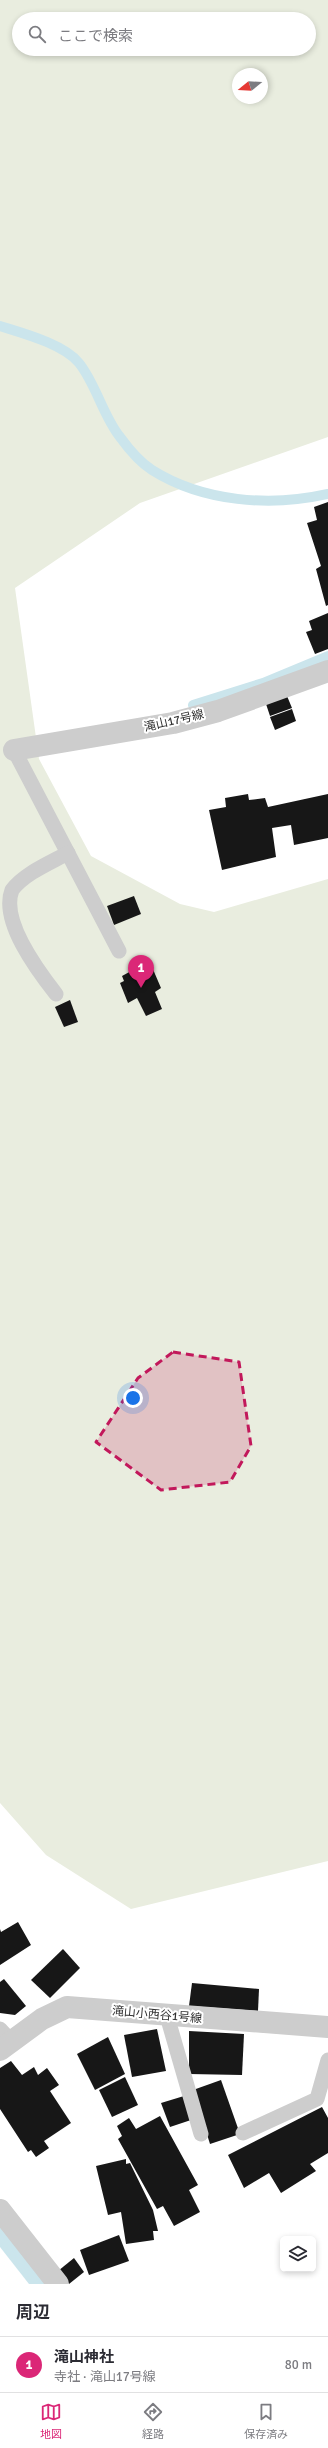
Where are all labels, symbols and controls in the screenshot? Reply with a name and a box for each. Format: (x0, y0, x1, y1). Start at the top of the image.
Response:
search box (12, 12, 316, 56)
icon: search (26, 23, 48, 45)
text: ここで検索 (58, 27, 133, 45)
north arrow (232, 68, 268, 104)
street label: 滝山17号線 (143, 707, 205, 735)
pin: 1 (128, 955, 154, 988)
your location (123, 1388, 143, 1408)
street label: 滝山小西谷1号線 (111, 2004, 203, 2026)
map controls (280, 2236, 316, 2272)
button: layers (280, 2236, 316, 2272)
text: 周辺 (16, 2302, 50, 2323)
text: 滝山神社 (54, 2348, 114, 2366)
text: 1 (25, 2357, 33, 2373)
text: 80 m (285, 2357, 312, 2373)
text: 寺社 · 滝山17号線 (54, 2369, 156, 2385)
tab: 地図 (40, 2401, 62, 2441)
tab: 経路 (142, 2401, 164, 2441)
tab: 保存済み (244, 2401, 288, 2441)

